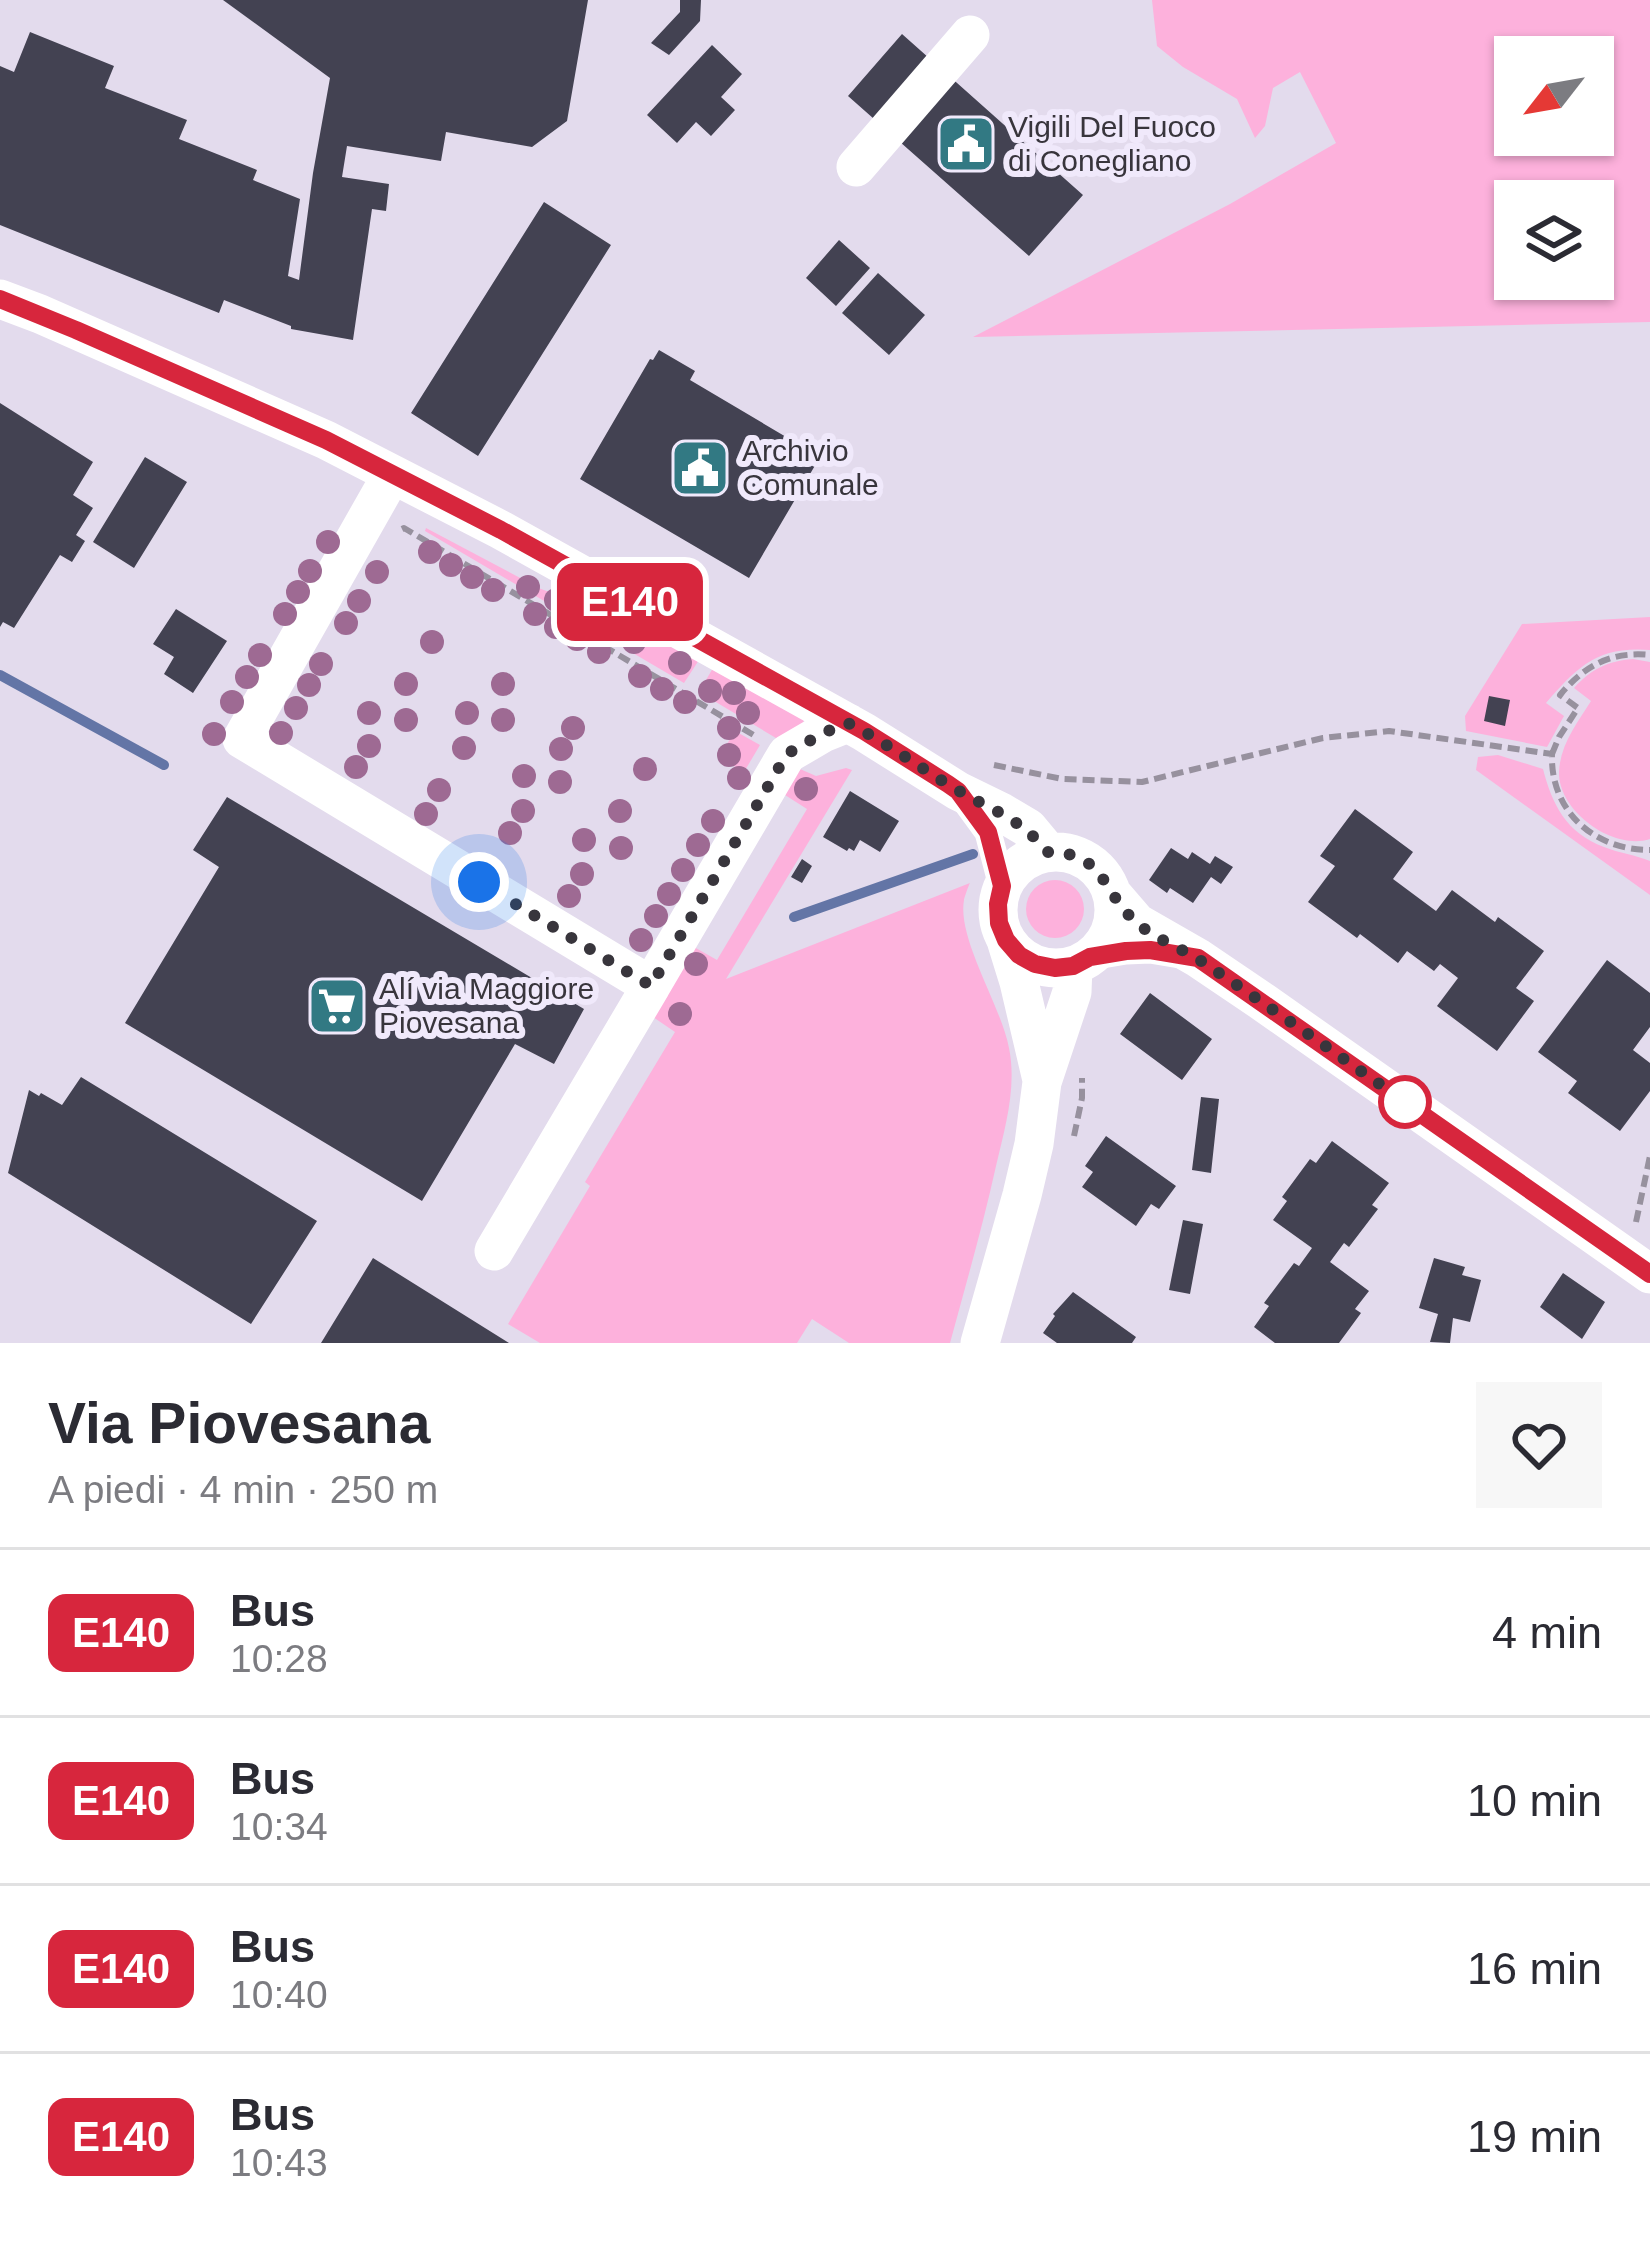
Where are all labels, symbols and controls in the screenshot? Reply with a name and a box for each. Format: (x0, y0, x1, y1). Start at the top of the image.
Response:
north arrow (1494, 36, 1614, 156)
map controls (1494, 36, 1614, 300)
place label: Vigili Del Fuoco di Conegliano (1008, 110, 1216, 177)
public building icon: Vigili Del Fuoco di Conegliano (935, 113, 997, 175)
button: layers (1494, 180, 1614, 300)
place label: Archivio Comunale (742, 434, 879, 501)
public building icon: Archivio Comunale (669, 437, 731, 499)
line badge: E140 (546, 563, 714, 641)
text: E140 (581, 578, 679, 625)
your location (449, 852, 509, 912)
place label: Alí via Maggiore Piovesana (379, 972, 594, 1039)
supermarket icon: Alí via Maggiore Piovesana (306, 975, 368, 1037)
unlabelled marker (1380, 1077, 1430, 1127)
button: heart (1476, 1382, 1602, 1508)
text: Via Piovesana (48, 1391, 430, 1455)
text: A piedi · 4 min · 250 m (48, 1468, 438, 1511)
text: Bus (230, 1585, 315, 1636)
text: 4 min (1492, 1607, 1602, 1658)
text: E140 (72, 1609, 170, 1656)
text: 10:28 (230, 1637, 328, 1680)
text: Bus (230, 1753, 315, 1804)
text: 10 min (1467, 1775, 1602, 1826)
text: E140 (72, 1777, 170, 1824)
text: 10:34 (230, 1805, 328, 1848)
text: Bus (230, 1921, 315, 1972)
text: 16 min (1467, 1943, 1602, 1994)
text: E140 (72, 1945, 170, 1992)
text: 10:40 (230, 1973, 328, 2016)
text: Bus (230, 2089, 315, 2140)
text: 19 min (1467, 2111, 1602, 2162)
text: E140 (72, 2113, 170, 2160)
text: 10:43 (230, 2141, 328, 2184)

